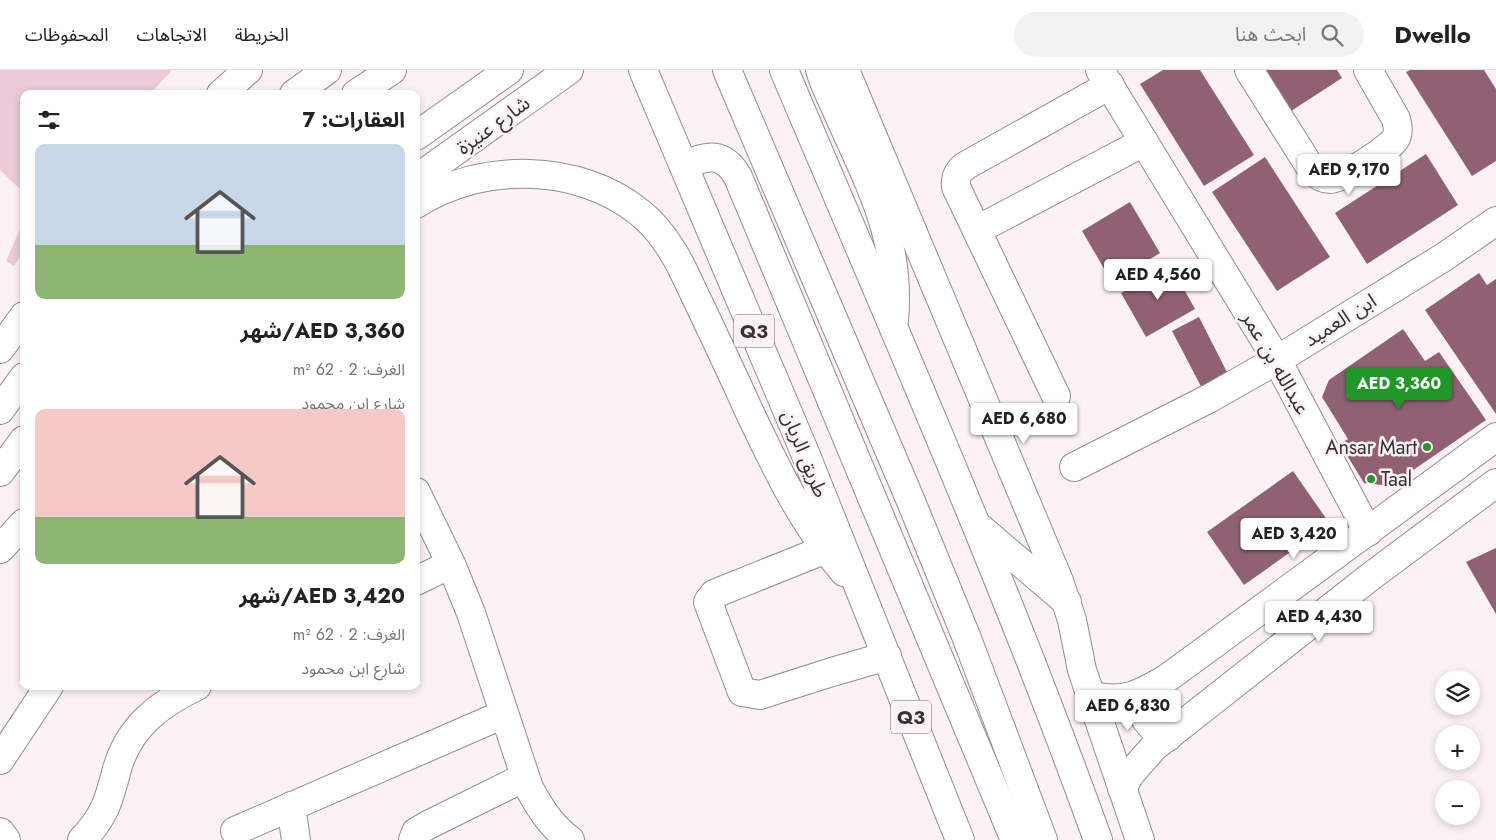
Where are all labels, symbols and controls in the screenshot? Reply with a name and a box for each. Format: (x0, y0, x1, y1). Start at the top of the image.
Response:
search box (1014, 12, 1364, 57)
text: Dwello (1394, 17, 1471, 52)
text: ابحث هنا (1235, 21, 1306, 48)
icon: search (1318, 21, 1346, 49)
text: المحفوظات (25, 22, 109, 48)
text: الاتجاهات (137, 22, 207, 48)
text: الخريطة (235, 22, 289, 48)
street label: شارع عنيزة (451, 89, 536, 162)
text: العقارات: 7 (303, 105, 405, 135)
icon: filters (35, 106, 63, 134)
pin: AED 9,170 (1292, 154, 1406, 196)
text: AED 9,170 (1308, 158, 1390, 181)
icon: home (175, 177, 265, 267)
pin: AED 4,560 (1101, 258, 1215, 301)
text: AED 4,560 (1115, 263, 1201, 286)
street label: ابن العميد (1298, 287, 1382, 354)
street label: عبدالله بن عمر (1234, 305, 1317, 420)
road number: Q3 (734, 315, 774, 348)
text: AED 3,360/شهر (241, 316, 405, 346)
text: الغرف: 2 · 62 m² (293, 358, 405, 381)
pin: AED 3,360 (1342, 368, 1456, 410)
text: AED 3,360 (1357, 372, 1441, 395)
text: شارع ابن محمود (301, 392, 405, 415)
pin: AED 6,680 (967, 402, 1081, 445)
street label: طريق الريان (774, 406, 835, 502)
text: AED 6,680 (981, 407, 1067, 430)
place label: Ansar Mart (1325, 433, 1417, 462)
marker: Ansar Mart (1421, 441, 1433, 453)
icon: home (175, 442, 265, 532)
place label: Taal (1381, 465, 1412, 494)
marker: Taal (1365, 473, 1377, 485)
pin: AED 3,420 (1237, 518, 1351, 560)
text: AED 3,420 (1251, 522, 1337, 545)
text: AED 3,420/شهر (239, 581, 405, 611)
pin: AED 4,430 (1262, 600, 1376, 643)
text: AED 4,430 (1276, 605, 1362, 628)
text: الغرف: 2 · 62 m² (293, 623, 405, 646)
text: شارع ابن محمود (301, 657, 405, 680)
map controls (1435, 670, 1480, 825)
button: layers (1435, 670, 1480, 715)
pin: AED 6,830 (1071, 690, 1185, 732)
text: AED 6,830 (1086, 694, 1170, 717)
road number: Q3 (891, 700, 931, 734)
button: + (1435, 725, 1480, 770)
button: − (1435, 780, 1480, 825)

